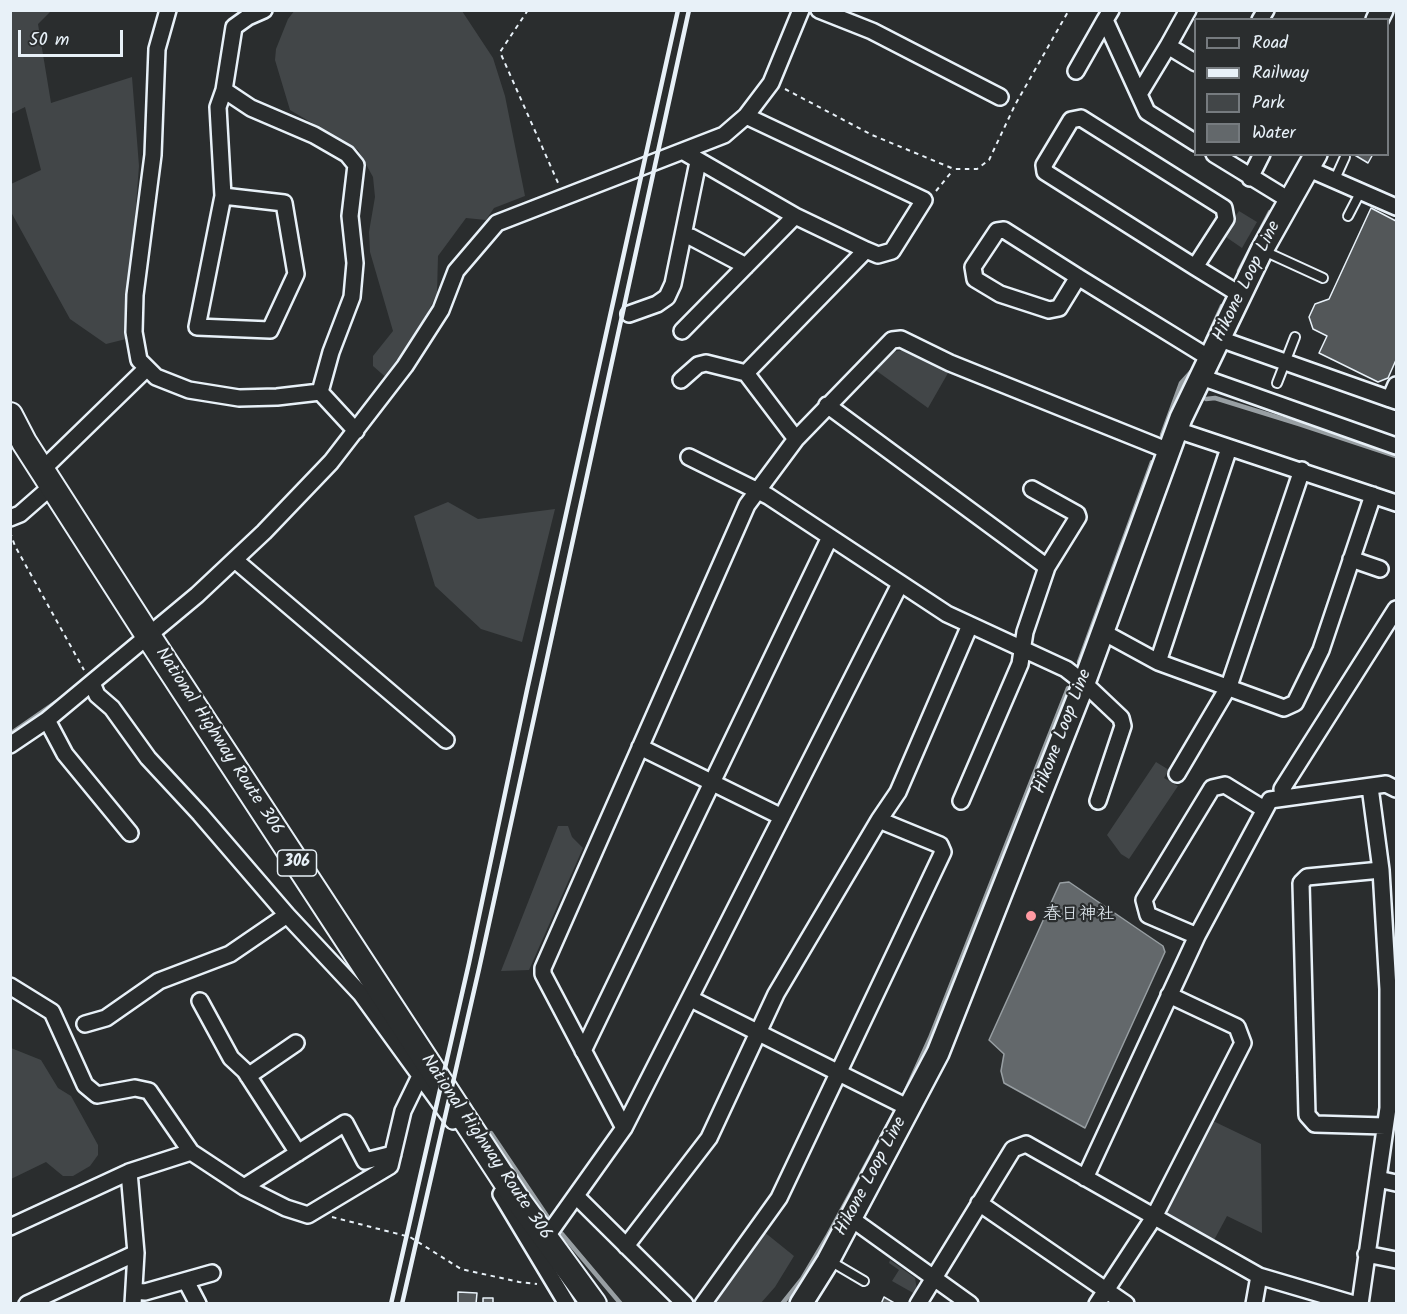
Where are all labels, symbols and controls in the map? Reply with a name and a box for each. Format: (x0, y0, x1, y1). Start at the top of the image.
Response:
scale bar (21, 18, 126, 56)
legend (1194, 18, 1389, 156)
text: 50 m (29, 26, 69, 55)
text: Road (1252, 29, 1288, 58)
text: Railway (1252, 59, 1309, 88)
text: Park (1252, 89, 1285, 118)
text: Water (1252, 119, 1296, 148)
street label: Hikone Loop Line (1209, 218, 1287, 346)
street label: National Highway Route 306 (149, 644, 287, 840)
street label: Hikone Loop Line (1030, 667, 1098, 797)
road number: 306 (278, 850, 316, 876)
place label: 春日神社 (1043, 905, 1115, 927)
marker: 春日神社 (1024, 909, 1038, 923)
street label: National Highway Route 306 (415, 1051, 555, 1245)
street label: Hikone Loop Line (832, 1114, 912, 1240)

